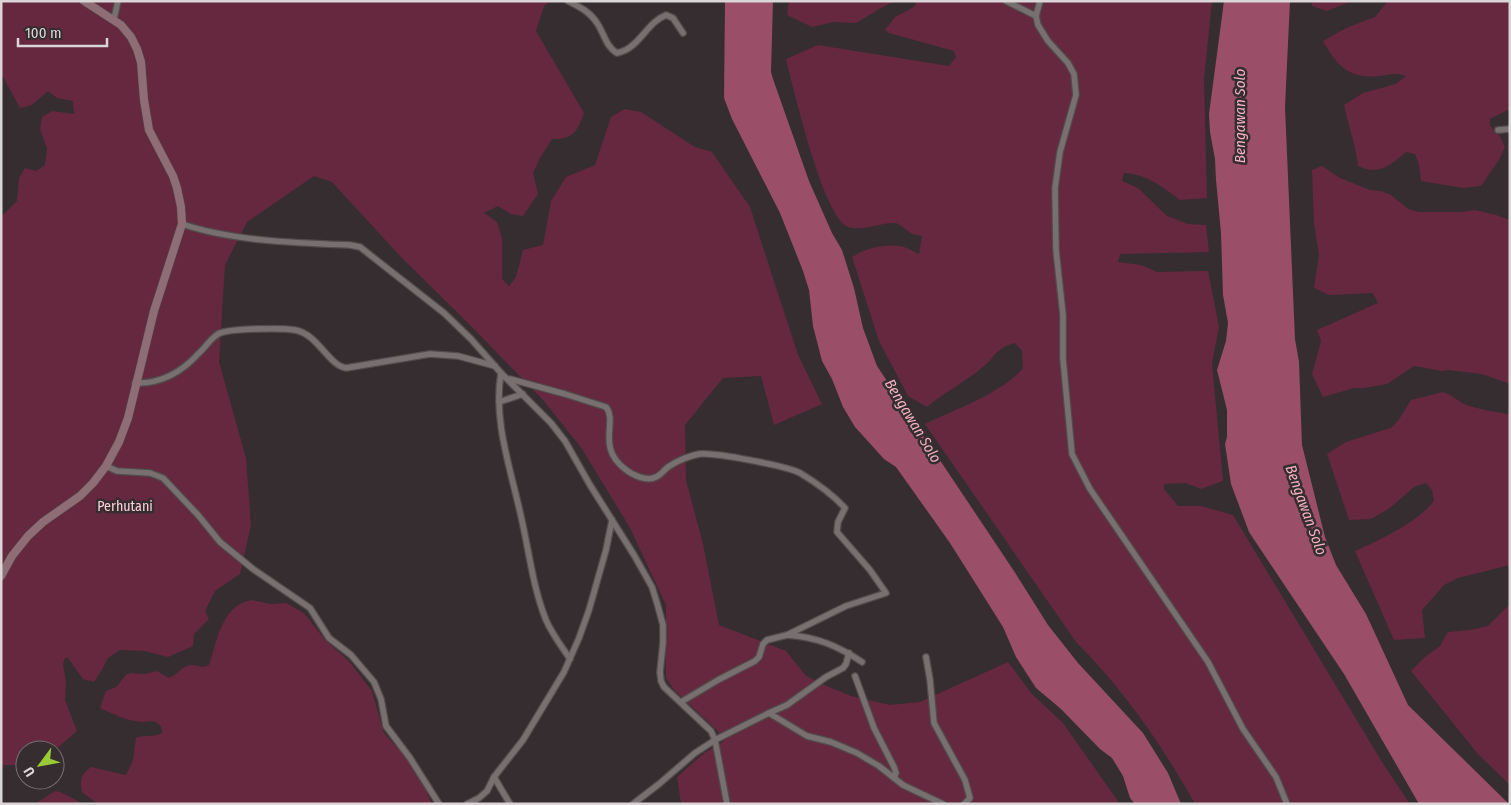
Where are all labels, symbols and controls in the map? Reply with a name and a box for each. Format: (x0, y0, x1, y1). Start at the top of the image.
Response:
scale bar (18, 15, 106, 47)
text: 100 m (25, 24, 62, 42)
water label: Bengawan Solo (1231, 69, 1249, 163)
water label: Bengawan Solo (881, 376, 945, 466)
water label: Bengawan Solo (1281, 463, 1331, 558)
park label: Perhutani (97, 498, 153, 515)
north arrow (15, 740, 65, 790)
text: U (20, 764, 39, 780)

